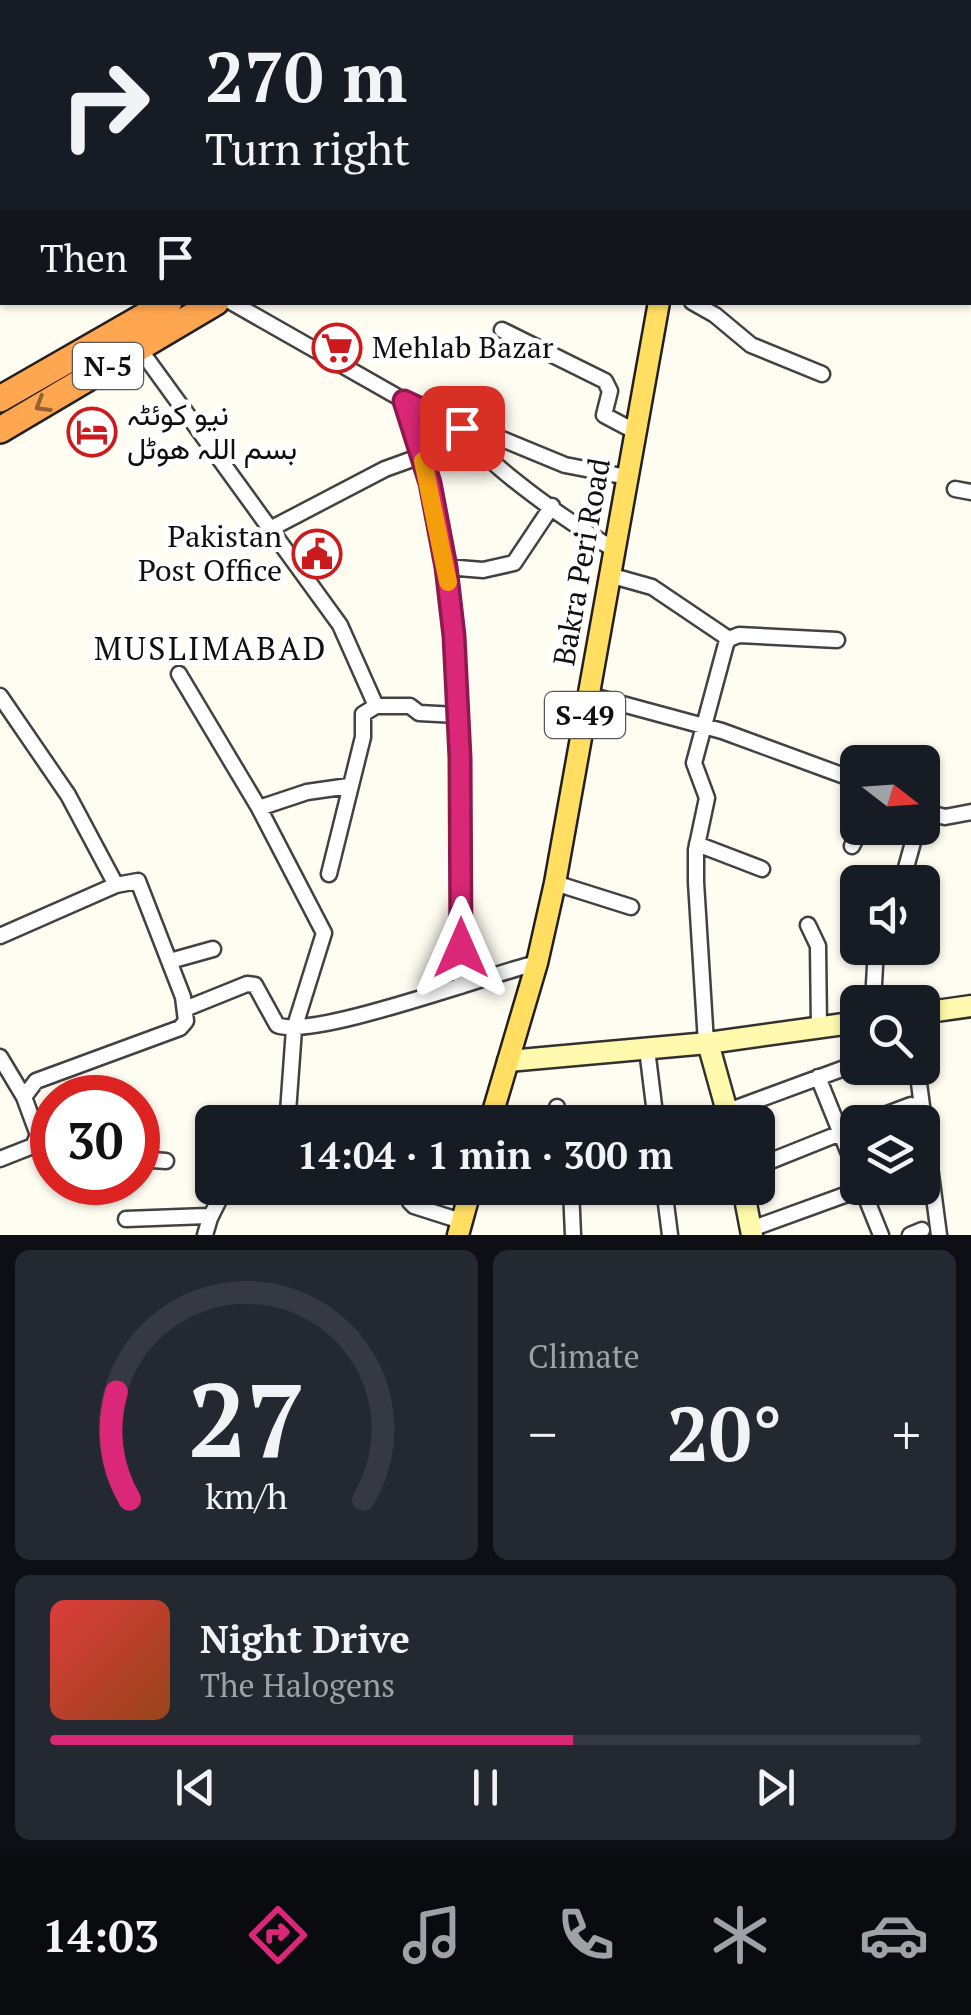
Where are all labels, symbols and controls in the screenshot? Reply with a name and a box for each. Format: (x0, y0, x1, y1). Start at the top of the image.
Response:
text: 270 m (205, 29, 407, 122)
icon: right (40, 40, 170, 170)
text: Turn right (205, 118, 410, 178)
icon: arrive (148, 230, 203, 285)
text: Then (40, 233, 128, 283)
supermarket icon: Mehlab Bazar (311, 322, 363, 374)
place label: Mehlab Bazar (372, 327, 554, 367)
road number: N-5 (73, 343, 143, 389)
pin (420, 386, 505, 471)
one-way arrow (35, 393, 53, 413)
place label: نیو کوئٹہ بسم اللہ ھوٹل (127, 394, 297, 468)
icon: arrive (435, 401, 490, 456)
hotel icon: نیو کوئٹہ بسم اللہ ھوٹل (66, 406, 118, 458)
street label: Bakra Peri Road (543, 455, 619, 669)
place label: Pakistan Post Office (138, 516, 282, 590)
public building icon: Pakistan Post Office (291, 528, 343, 580)
district label: MUSLIMABAD (94, 627, 328, 669)
road number: S-49 (545, 692, 625, 738)
north arrow (840, 745, 940, 845)
map controls (840, 745, 940, 1205)
button: sound (840, 865, 940, 965)
position arrow (409, 896, 513, 1000)
button: search (840, 985, 940, 1085)
speed limit sign: 30 (30, 1075, 160, 1205)
button: layers (840, 1105, 940, 1205)
text: 14:04 · 1 min · 300 m (297, 1130, 673, 1180)
text: Climate (528, 1335, 640, 1377)
text: 27 (188, 1349, 305, 1487)
text: 20° (667, 1383, 782, 1482)
text: − (528, 1397, 557, 1470)
text: + (892, 1397, 921, 1470)
text: km/h (205, 1472, 288, 1519)
text: Night Drive (200, 1614, 410, 1664)
text: The Halogens (200, 1664, 395, 1706)
icon: previous (168, 1760, 223, 1815)
icon: pause (458, 1760, 513, 1815)
icon: next (748, 1760, 803, 1815)
icon: directions (243, 1900, 313, 1970)
icon: music (397, 1900, 467, 1970)
icon: phone (551, 1900, 621, 1970)
icon: climate (705, 1900, 775, 1970)
icon: car (859, 1900, 929, 1970)
text: 14:03 (42, 1905, 159, 1965)

